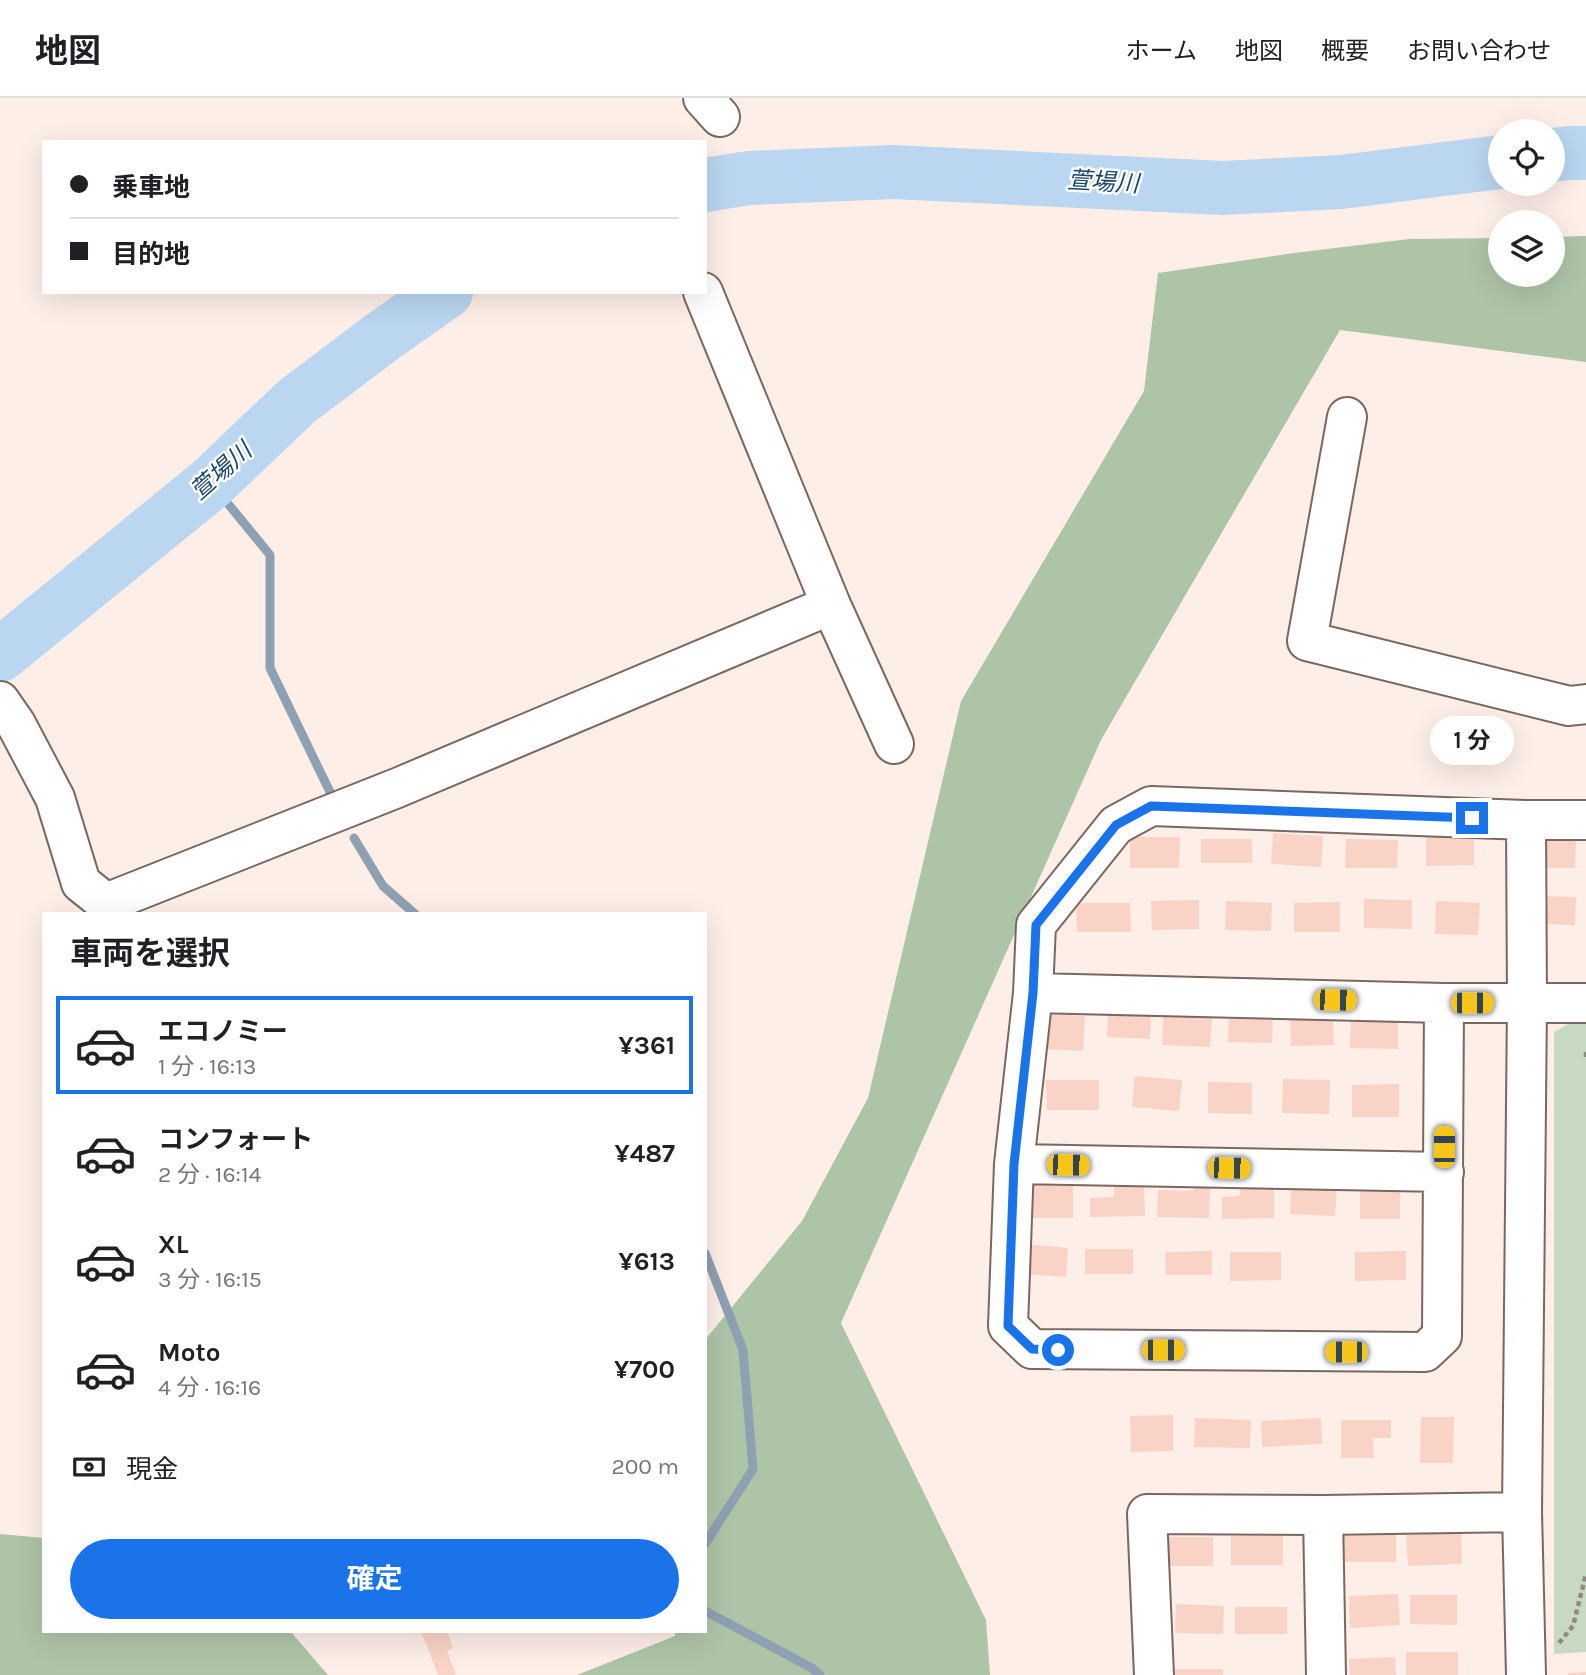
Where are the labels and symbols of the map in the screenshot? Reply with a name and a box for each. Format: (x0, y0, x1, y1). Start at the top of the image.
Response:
water label: 萱場川 (1066, 166, 1143, 198)
water label: 萱場川 (185, 434, 259, 505)
callout: 1 分 (1430, 716, 1514, 766)
route end (1456, 802, 1488, 834)
car (1314, 989, 1357, 1011)
car (1452, 993, 1494, 1014)
car (1434, 1126, 1455, 1168)
car (1047, 1154, 1090, 1176)
car (1208, 1157, 1251, 1179)
route start (1042, 1334, 1074, 1366)
car (1143, 1340, 1185, 1361)
car (1326, 1342, 1368, 1363)

